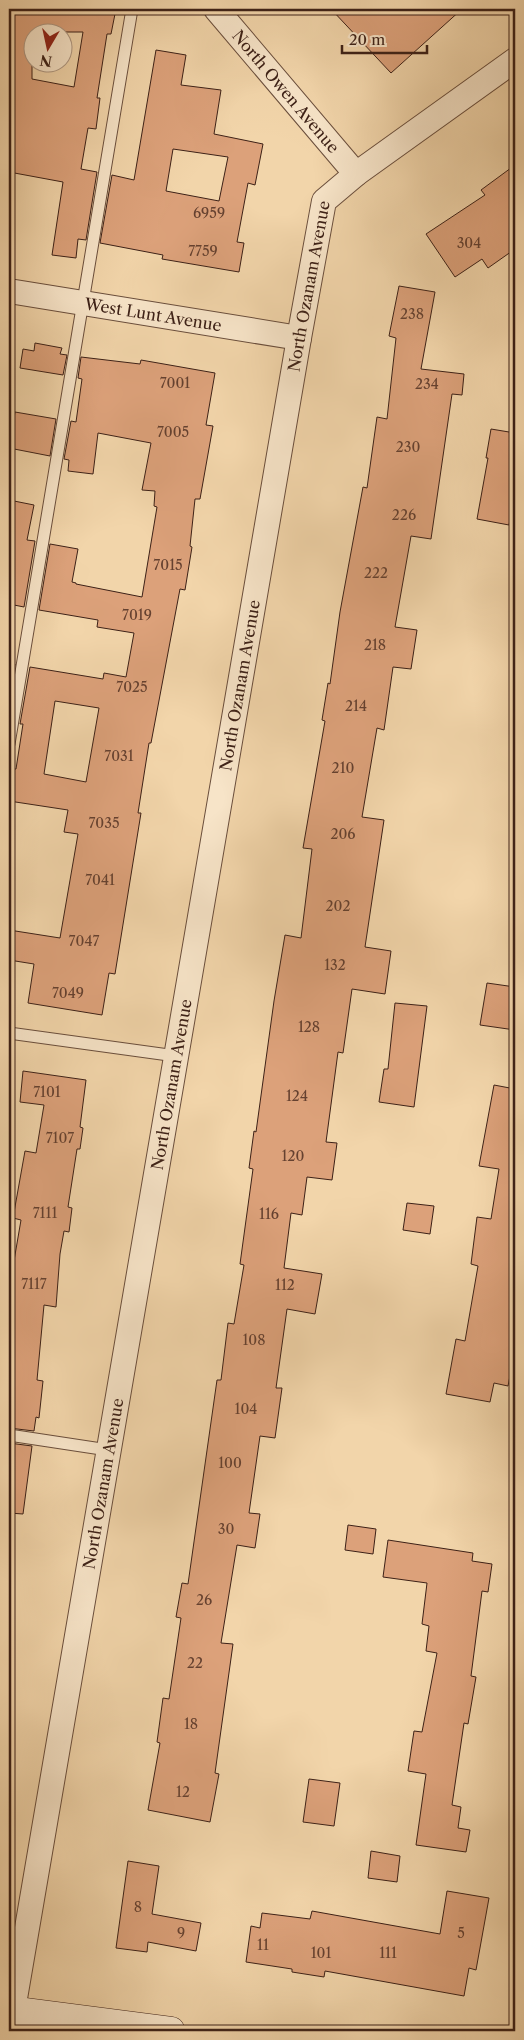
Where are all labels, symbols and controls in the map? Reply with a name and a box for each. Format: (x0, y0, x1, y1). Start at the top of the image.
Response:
north arrow (22, 22, 72, 72)
scale bar (342, 22, 426, 54)
street label: North Owen Avenue (228, 26, 344, 157)
text: 20 m (349, 30, 385, 49)
text: N (39, 51, 53, 71)
street label: North Ozanam Avenue (283, 199, 334, 373)
house number: 6959 (193, 204, 225, 222)
house number: 304 (457, 234, 481, 252)
house number: 7759 (188, 242, 218, 260)
street label: West Lunt Avenue (82, 293, 223, 335)
house number: 238 (400, 305, 424, 323)
house number: 7001 (160, 374, 190, 392)
house number: 234 (415, 375, 439, 393)
house number: 7005 (157, 423, 189, 441)
house number: 230 (396, 438, 420, 456)
house number: 226 (392, 506, 416, 524)
house number: 7015 (153, 556, 183, 574)
house number: 222 (364, 564, 388, 582)
street label: North Ozanam Avenue (215, 598, 264, 772)
house number: 7019 (122, 606, 152, 624)
house number: 218 (364, 636, 386, 654)
house number: 7025 (116, 678, 148, 696)
house number: 214 (345, 697, 367, 715)
house number: 7031 (104, 747, 134, 765)
house number: 210 (332, 759, 355, 777)
house number: 7035 (88, 814, 120, 832)
house number: 206 (330, 825, 356, 843)
house number: 7041 (85, 871, 115, 889)
house number: 202 (326, 897, 350, 915)
house number: 7047 (69, 932, 99, 950)
house number: 132 (324, 956, 346, 974)
house number: 7049 (52, 984, 84, 1002)
street label: North Ozanam Avenue (147, 997, 196, 1172)
house number: 128 (298, 1018, 320, 1036)
house number: 7101 (33, 1083, 61, 1101)
house number: 124 (286, 1087, 308, 1105)
house number: 7107 (46, 1129, 74, 1147)
house number: 120 (282, 1147, 305, 1165)
house number: 7111 (33, 1204, 57, 1222)
house number: 116 (259, 1205, 279, 1223)
house number: 7117 (21, 1275, 47, 1293)
house number: 112 (275, 1276, 295, 1294)
house number: 108 (242, 1331, 266, 1349)
street label: North Ozanam Avenue (79, 1397, 128, 1571)
house number: 104 (235, 1400, 257, 1418)
house number: 100 (218, 1454, 242, 1472)
house number: 30 (218, 1520, 234, 1538)
house number: 26 (196, 1591, 212, 1609)
house number: 22 (187, 1654, 203, 1672)
house number: 18 (184, 1715, 198, 1733)
house number: 12 (176, 1783, 190, 1801)
house number: 8 (134, 1898, 142, 1916)
house number: 9 (177, 1924, 185, 1942)
house number: 5 (457, 1924, 465, 1942)
house number: 11 (257, 1936, 269, 1954)
house number: 101 (311, 1944, 331, 1962)
house number: 111 (379, 1944, 397, 1962)

